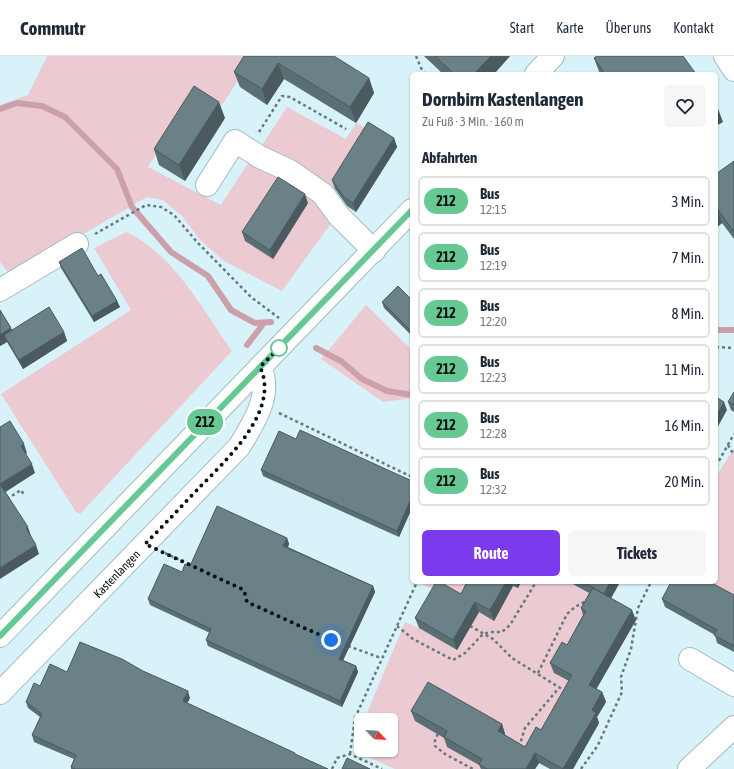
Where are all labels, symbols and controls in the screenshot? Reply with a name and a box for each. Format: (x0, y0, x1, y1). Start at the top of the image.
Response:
text: Commutr (20, 17, 85, 39)
text: Start (510, 20, 534, 36)
text: Karte (556, 20, 584, 36)
text: Über uns (606, 20, 651, 36)
text: Kontakt (673, 20, 714, 36)
button: heart (664, 85, 706, 127)
text: Dornbirn Kastenlangen (422, 88, 584, 110)
text: Zu Fuß · 3 Min. · 160 m (422, 114, 524, 129)
text: Abfahrten (422, 149, 477, 166)
text: Bus (480, 185, 500, 202)
text: 212 (436, 193, 456, 209)
text: 3 Min. (671, 193, 704, 210)
text: 12:15 (480, 202, 507, 217)
text: Bus (480, 241, 500, 258)
text: 212 (436, 249, 456, 265)
text: 7 Min. (671, 249, 704, 266)
text: 12:19 (480, 258, 507, 273)
text: Bus (480, 297, 500, 314)
text: 212 (436, 305, 456, 321)
text: 8 Min. (671, 305, 704, 322)
text: 12:20 (480, 314, 507, 329)
unlabelled marker (270, 339, 288, 357)
text: Bus (480, 353, 500, 370)
text: 212 (436, 361, 456, 377)
text: 11 Min. (664, 361, 704, 378)
text: 12:23 (480, 370, 507, 385)
line badge: 212 (182, 409, 228, 435)
text: Bus (480, 409, 500, 426)
text: 212 (195, 414, 215, 430)
text: 212 (436, 417, 456, 433)
text: 16 Min. (664, 417, 704, 434)
text: 12:28 (480, 426, 507, 441)
text: Bus (480, 465, 500, 482)
text: 212 (436, 473, 456, 489)
text: 20 Min. (664, 473, 704, 490)
text: 12:32 (480, 482, 507, 497)
button: Route (422, 530, 560, 576)
button: Tickets (568, 530, 706, 576)
street label: Kastenlangen (91, 547, 143, 601)
your location (321, 630, 341, 650)
north arrow (354, 713, 398, 757)
map controls (354, 713, 398, 757)

